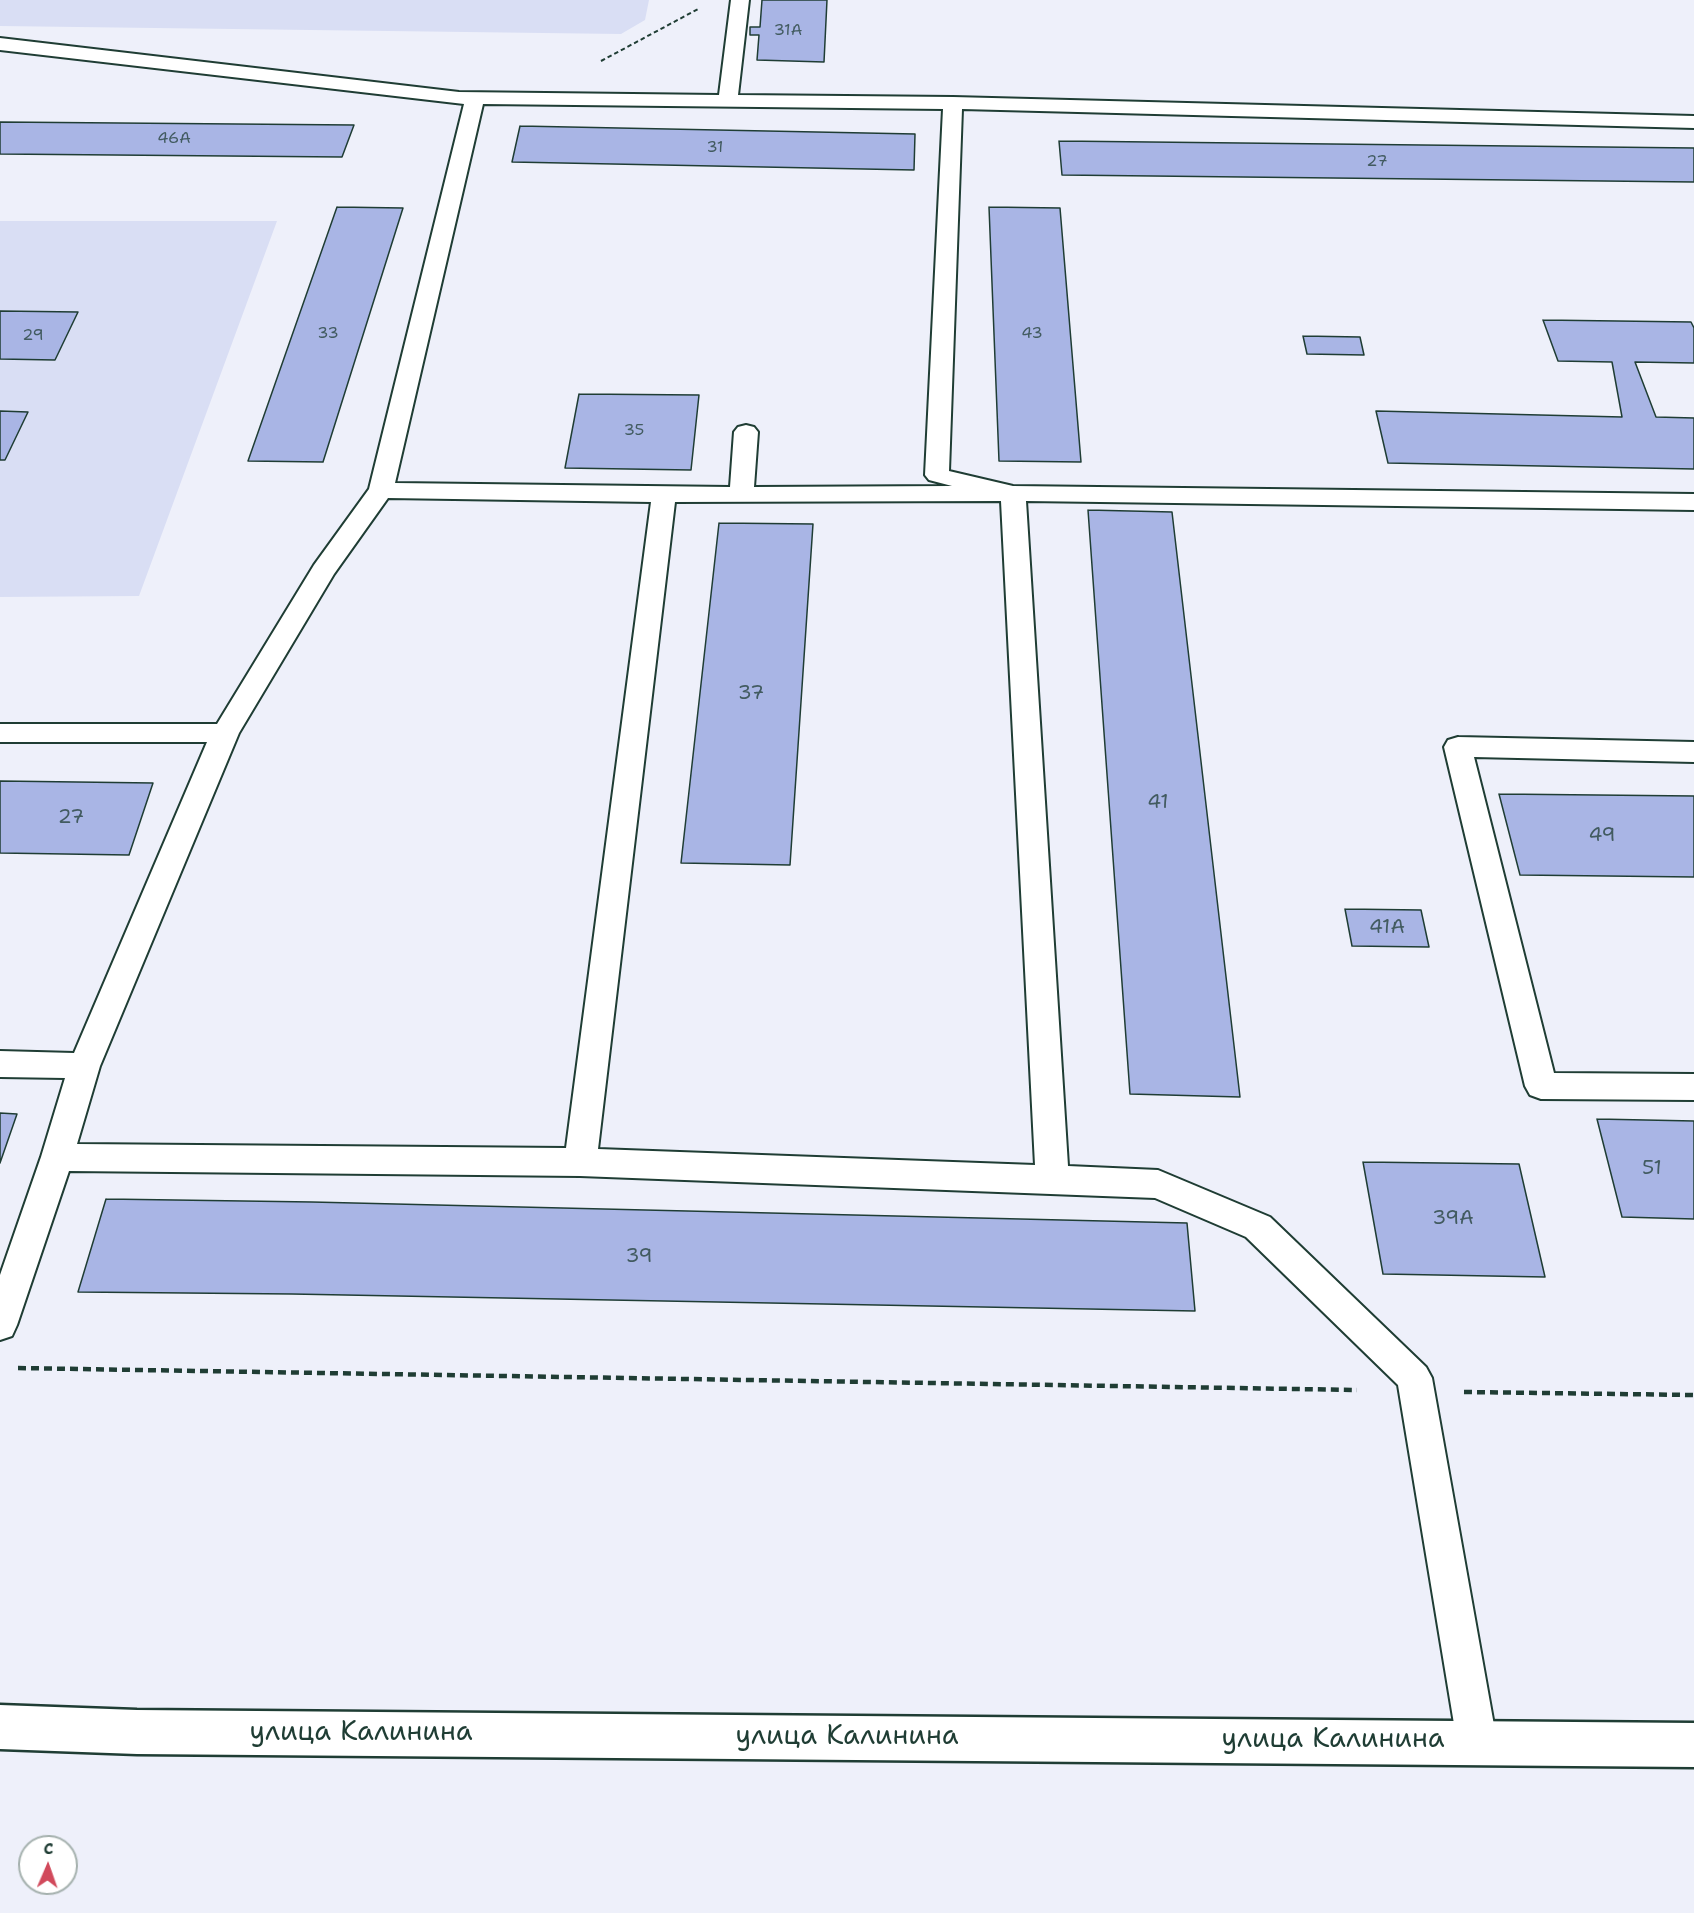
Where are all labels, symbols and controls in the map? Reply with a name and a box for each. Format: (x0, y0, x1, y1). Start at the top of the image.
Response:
house number: 31А (774, 21, 802, 41)
house number: 46А (157, 129, 191, 149)
house number: 31 (706, 138, 724, 158)
house number: 27 (1366, 152, 1388, 172)
house number: 33 (317, 324, 339, 344)
house number: 43 (1021, 324, 1043, 344)
house number: 29 (22, 326, 44, 346)
house number: 35 (624, 421, 644, 441)
house number: 37 (738, 682, 764, 706)
house number: 41 (1147, 791, 1169, 815)
house number: 27 (58, 806, 84, 830)
house number: 49 (1588, 824, 1616, 848)
house number: 41А (1369, 916, 1405, 940)
house number: 51 (1642, 1157, 1662, 1181)
house number: 39А (1432, 1207, 1474, 1231)
house number: 39 (626, 1245, 652, 1269)
street label: улица Калинина (250, 1717, 472, 1749)
street label: улица Калинина (736, 1721, 958, 1753)
street label: улица Калинина (1222, 1724, 1444, 1756)
north arrow (18, 1835, 78, 1895)
text: С (43, 1838, 54, 1859)

